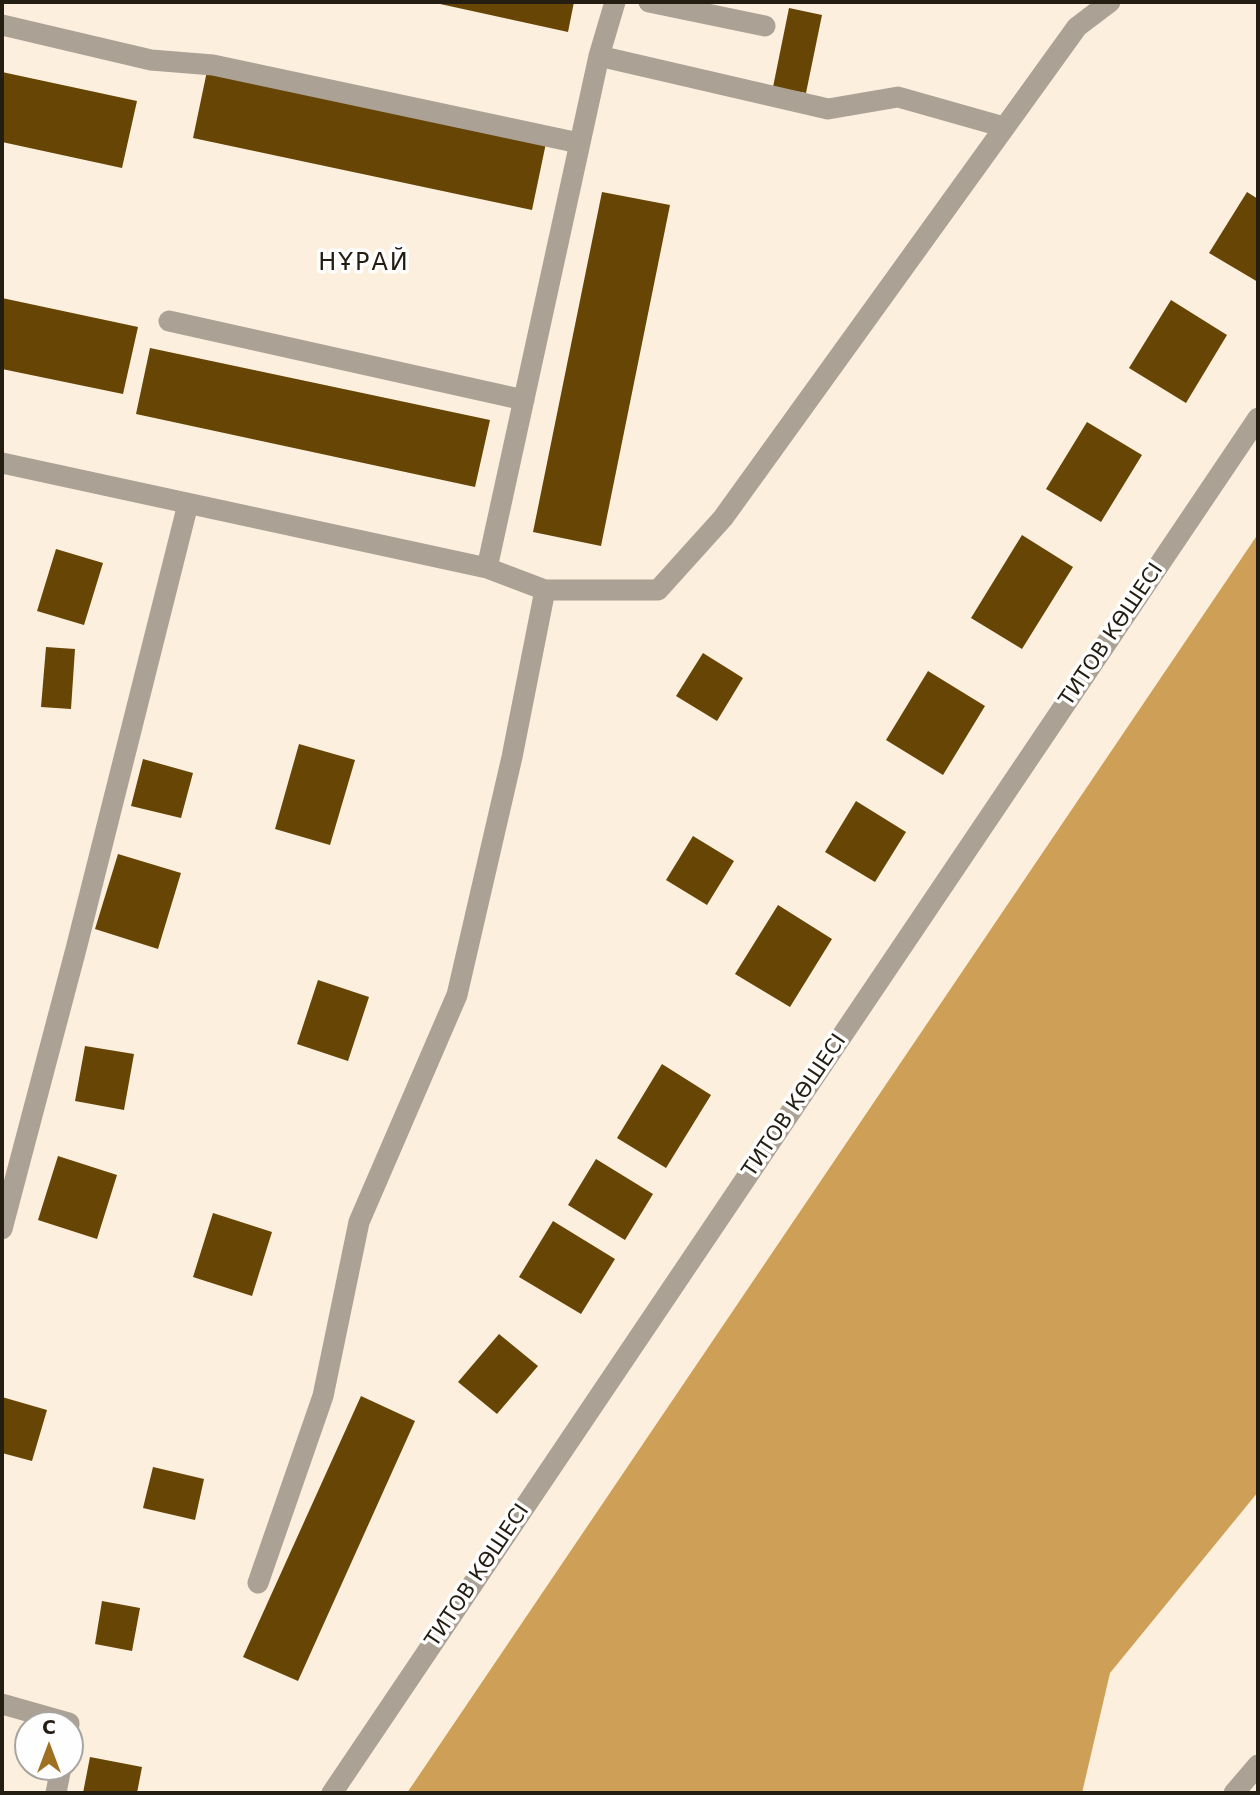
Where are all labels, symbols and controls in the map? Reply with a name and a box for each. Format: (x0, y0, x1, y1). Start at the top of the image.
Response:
district label: НҰРАЙ (319, 250, 409, 278)
street label: ТИТОВ КӨШЕСІ (1055, 559, 1169, 711)
street label: ТИТОВ КӨШЕСІ (738, 1030, 852, 1182)
street label: ТИТОВ КӨШЕСІ (421, 1500, 535, 1652)
north arrow (14, 1711, 84, 1781)
text: С (42, 1716, 56, 1738)

